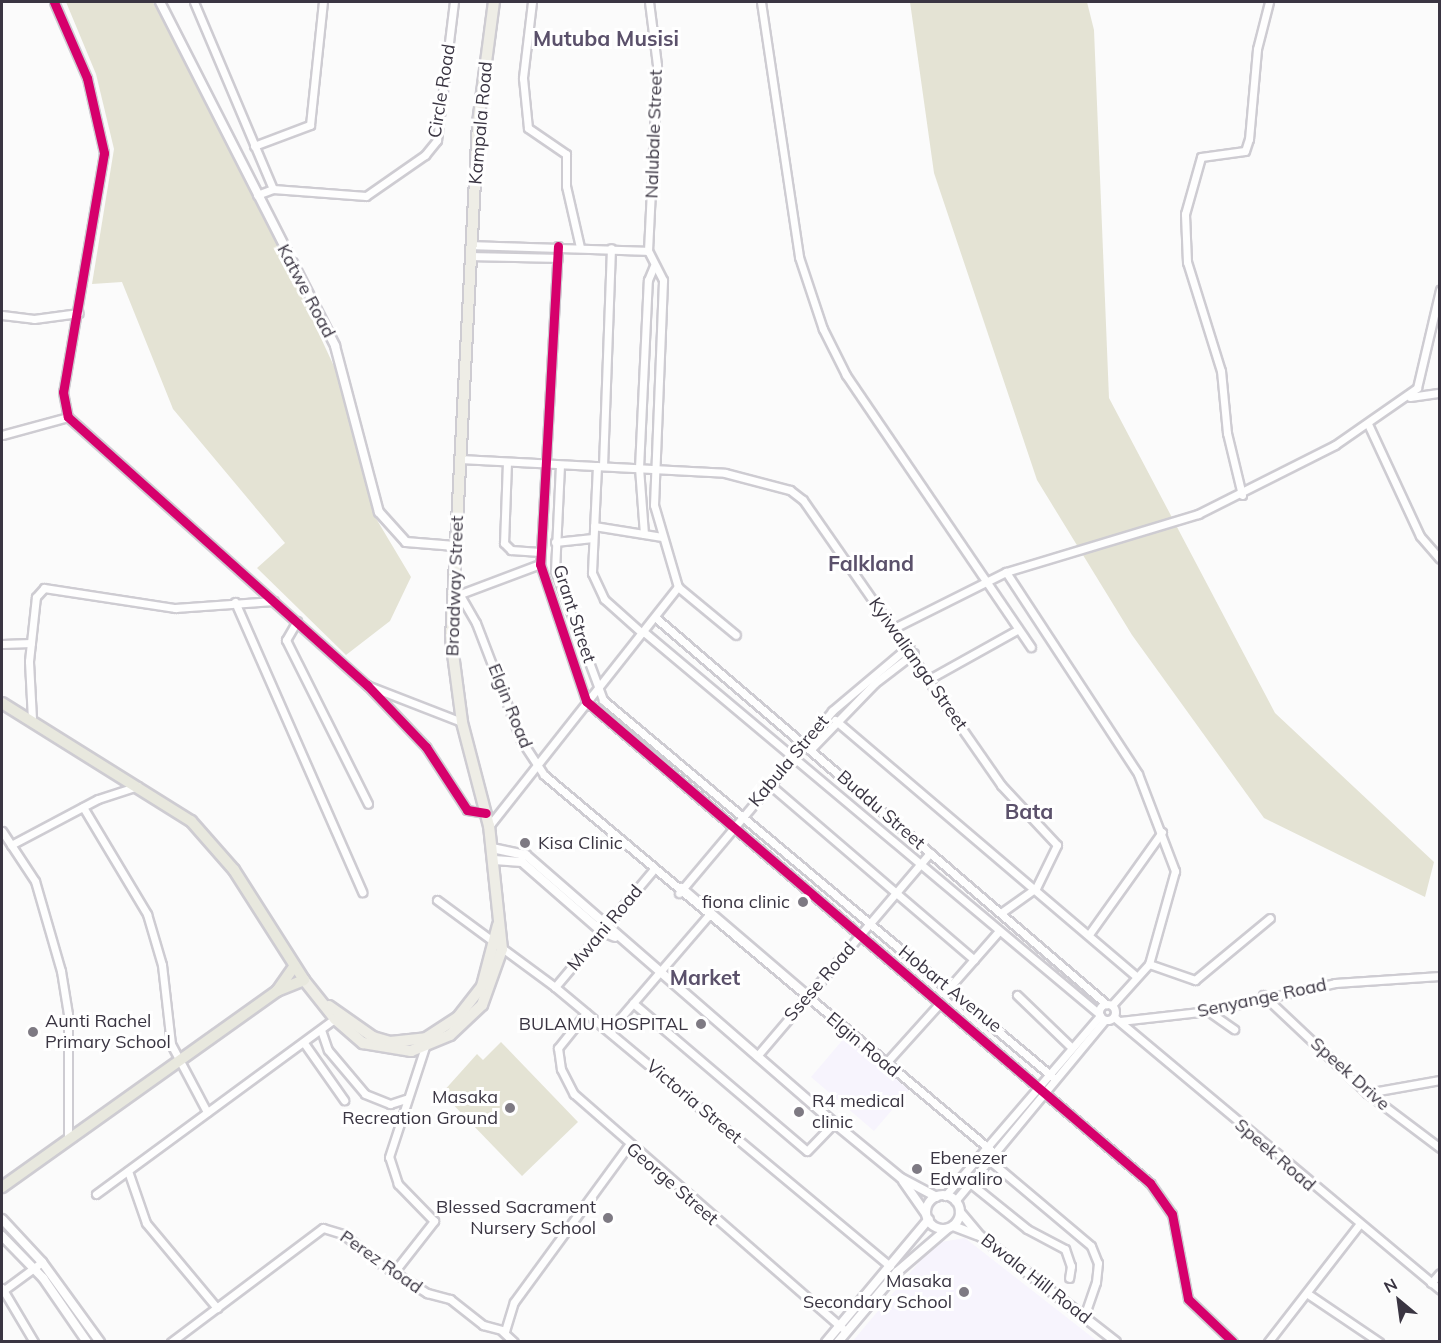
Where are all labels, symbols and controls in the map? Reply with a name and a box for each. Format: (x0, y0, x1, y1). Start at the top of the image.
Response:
district label: Mutuba Musisi (533, 25, 679, 51)
street label: Circle Road (424, 42, 460, 140)
street label: Kampala Road (465, 61, 497, 185)
street label: Nalubale Street (641, 69, 667, 199)
street label: Katwe Road (272, 241, 340, 341)
street label: Broadway Street (442, 515, 468, 657)
district label: Falkland (828, 550, 914, 576)
street label: Grant Street (548, 562, 600, 666)
street label: Kyiwalianga Street (864, 593, 972, 735)
street label: Elgin Road (483, 661, 537, 751)
street label: Kabula Street (744, 711, 834, 811)
street label: Buddu Street (833, 766, 929, 854)
district label: Bata (1005, 798, 1053, 824)
place label: Kisa Clinic (538, 832, 623, 854)
marker: Kisa Clinic (516, 834, 534, 852)
street label: Mwani Road (563, 881, 647, 975)
place label: fiona clinic (702, 891, 790, 913)
marker: fiona clinic (794, 893, 812, 911)
street label: Ssese Road (780, 938, 860, 1026)
street label: Hobart Avenue (894, 941, 1006, 1037)
district label: Market (670, 964, 740, 990)
street label: Senyange Road (1195, 974, 1329, 1022)
street label: Elgin Road (822, 1008, 904, 1082)
place label: Aunti Rachel Primary School (45, 1011, 171, 1054)
place label: BULAMU HOSPITAL (519, 1013, 688, 1035)
marker: BULAMU HOSPITAL (692, 1015, 710, 1033)
marker: Aunti Rachel Primary School (26, 1025, 40, 1039)
street label: Speek Drive (1306, 1033, 1394, 1115)
street label: Victoria Street (642, 1056, 746, 1148)
place label: Masaka Recreation Ground (342, 1087, 498, 1130)
place label: R4 medical clinic (812, 1091, 905, 1134)
marker: Masaka Recreation Ground (503, 1101, 517, 1115)
marker: R4 medical clinic (790, 1103, 808, 1121)
street label: Speek Road (1230, 1114, 1320, 1196)
street label: George Street (622, 1138, 722, 1230)
place label: Ebenezer Edwaliro (930, 1148, 1007, 1190)
marker: Ebenezer Edwaliro (908, 1160, 926, 1178)
place label: Blessed Sacrament Nursery School (436, 1197, 596, 1240)
marker: Blessed Sacrament Nursery School (601, 1211, 615, 1225)
street label: Perez Road (336, 1226, 426, 1298)
street label: Bwala Hill Road (977, 1229, 1095, 1329)
place label: Masaka Secondary School (803, 1271, 952, 1314)
north arrow (1369, 1271, 1429, 1331)
text: N (1380, 1274, 1400, 1297)
marker: Masaka Secondary School (957, 1285, 971, 1299)

